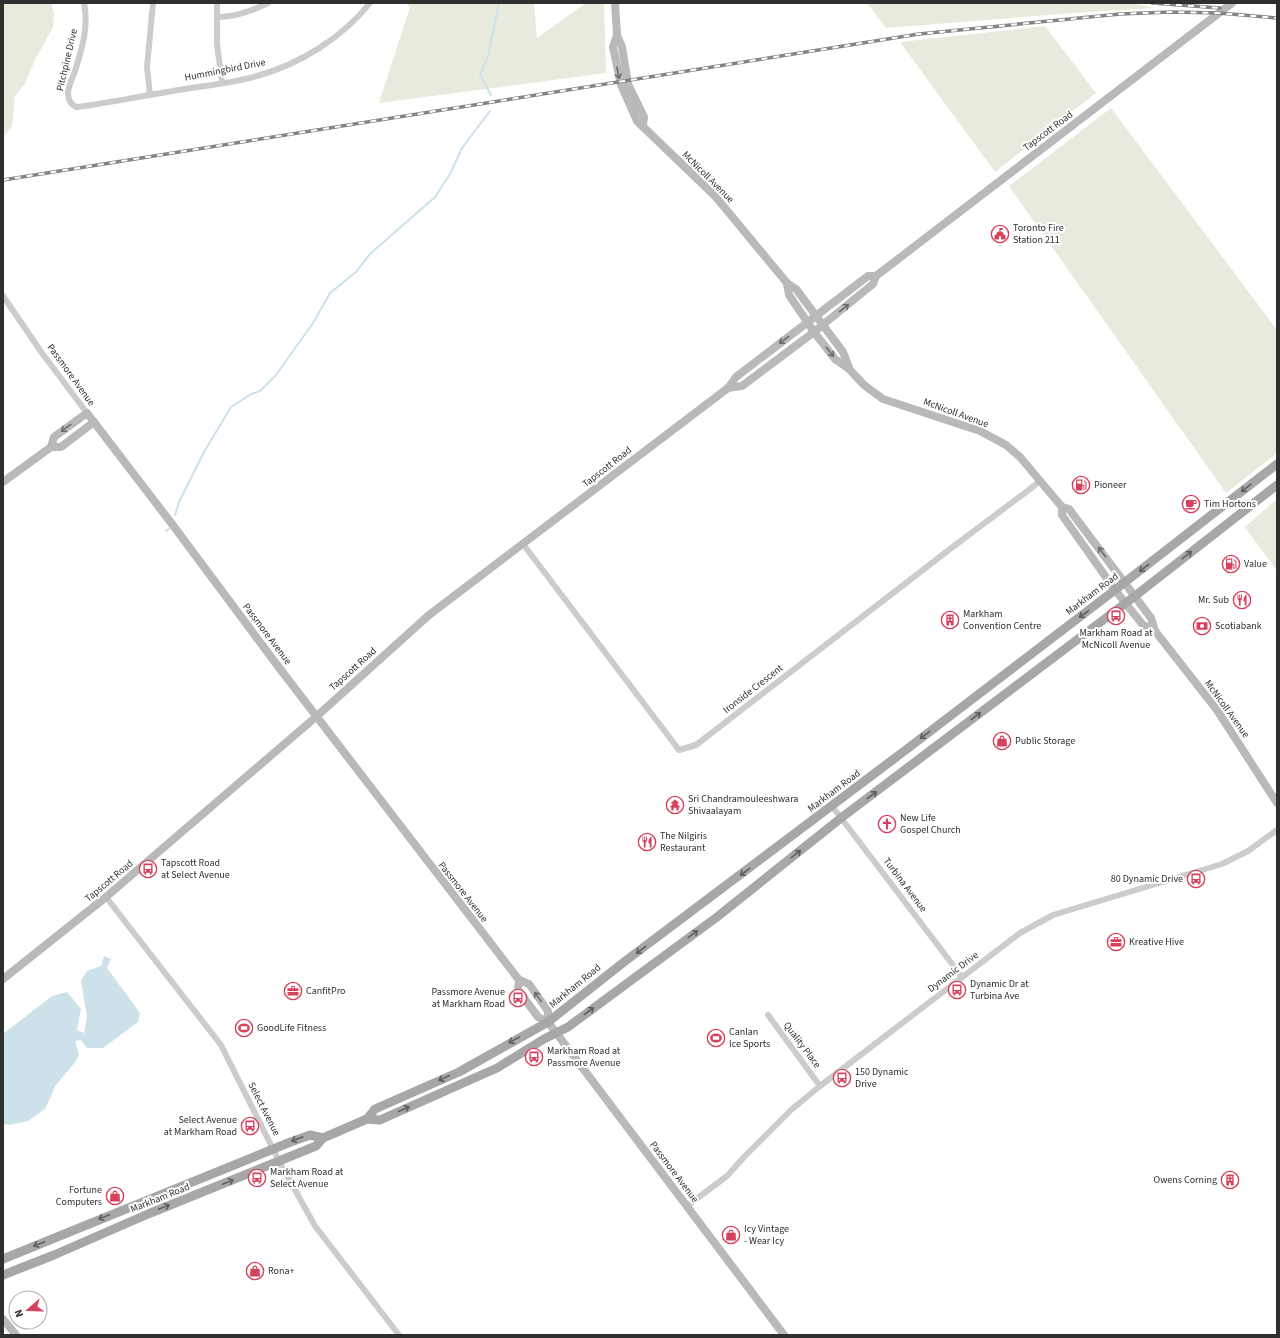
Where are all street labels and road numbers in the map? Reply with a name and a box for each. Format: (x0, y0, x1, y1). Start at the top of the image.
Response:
street label: Pitchpine Drive (53, 27, 81, 93)
street label: Hummingbird Drive (183, 55, 267, 85)
street label: Tapscott Road (1020, 108, 1076, 154)
street label: McNicoll Avenue (679, 148, 737, 206)
street label: Passmore Avenue (44, 341, 98, 409)
street label: McNicoll Avenue (921, 395, 991, 431)
street label: Tapscott Road (579, 443, 635, 491)
street label: Markham Road (1063, 569, 1121, 619)
street label: Passmore Avenue (239, 600, 295, 668)
street label: Tapscott Road (326, 644, 380, 694)
street label: Ironside Crescent (720, 661, 786, 717)
street label: McNicoll Avenue (1201, 677, 1253, 741)
street label: Markham Road (805, 766, 863, 816)
street label: Turbina Avenue (880, 855, 930, 915)
street label: Tapscott Road (82, 857, 136, 905)
street label: Passmore Avenue (435, 859, 491, 925)
street label: Dynamic Drive (925, 948, 981, 996)
street label: Markham Road (546, 961, 604, 1011)
street label: Quality Place (780, 1019, 824, 1071)
street label: Select Avenue (244, 1080, 284, 1138)
street label: Passmore Avenue (646, 1138, 702, 1206)
street label: Markham Road (128, 1180, 192, 1216)

